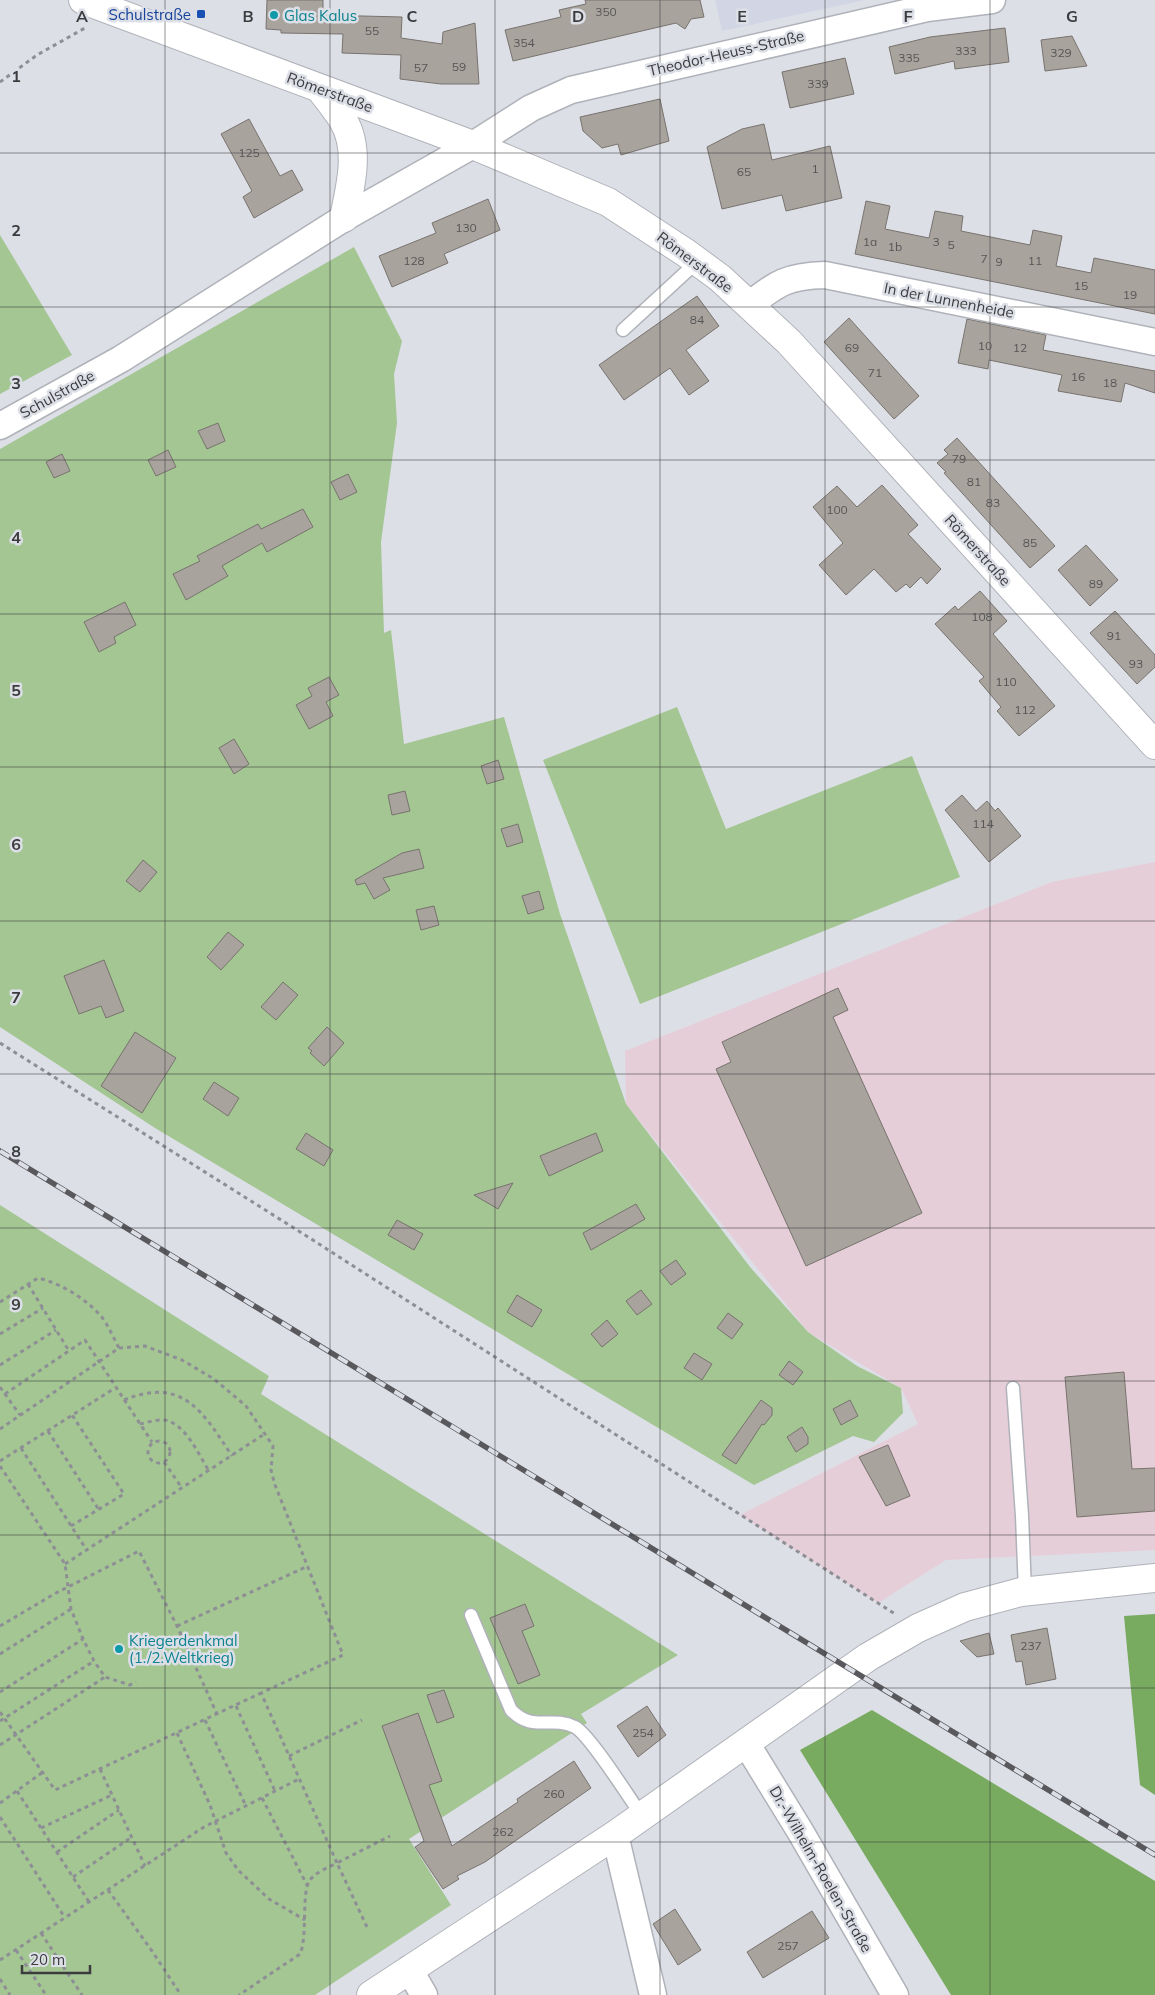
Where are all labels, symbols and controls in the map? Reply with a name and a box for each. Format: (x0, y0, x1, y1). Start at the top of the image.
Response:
house number: 350 (595, 4, 617, 19)
place label: Schulstraße (109, 5, 191, 24)
text: A (76, 6, 88, 26)
text: B (242, 6, 254, 26)
place label: Glas Kalus (284, 6, 357, 25)
text: C (407, 6, 418, 26)
text: D (572, 6, 584, 26)
text: E (737, 6, 747, 26)
text: F (903, 6, 913, 26)
text: G (1066, 6, 1078, 26)
marker: Schulstraße (195, 8, 207, 20)
marker: Glas Kalus (268, 9, 280, 21)
house number: 55 (365, 23, 379, 38)
street label: Theodor-Heuss-Straße (646, 26, 806, 80)
house number: 354 (513, 35, 535, 50)
house number: 333 (955, 43, 977, 58)
house number: 329 (1050, 45, 1072, 60)
house number: 335 (898, 50, 920, 65)
house number: 59 (452, 59, 466, 74)
house number: 57 (414, 60, 428, 75)
text: 1 (11, 66, 21, 86)
street label: Römerstraße (284, 68, 376, 116)
house number: 339 (807, 76, 829, 91)
house number: 125 (238, 145, 260, 160)
house number: 1 (811, 161, 819, 176)
house number: 65 (737, 164, 751, 179)
text: 2 (11, 220, 21, 240)
house number: 130 (455, 220, 477, 235)
street label: Römerstraße (653, 227, 737, 297)
house number: 1a (863, 234, 877, 249)
house number: 3 (932, 234, 940, 249)
house number: 5 (947, 237, 955, 252)
house number: 1b (888, 239, 902, 254)
house number: 7 (980, 251, 988, 266)
house number: 128 (403, 253, 425, 268)
house number: 11 (1028, 253, 1042, 268)
house number: 9 (995, 254, 1003, 269)
street label: In der Lunnenheide (882, 278, 1016, 322)
house number: 15 (1074, 278, 1088, 293)
house number: 19 (1123, 287, 1137, 302)
house number: 84 (690, 312, 704, 327)
house number: 10 (978, 338, 992, 353)
house number: 69 (845, 340, 859, 355)
house number: 12 (1013, 340, 1027, 355)
house number: 71 (868, 365, 882, 380)
street label: Schulstraße (16, 366, 98, 422)
house number: 16 (1071, 369, 1085, 384)
text: 3 (11, 373, 21, 393)
house number: 18 (1103, 375, 1117, 390)
house number: 79 (952, 451, 966, 466)
house number: 81 (967, 474, 981, 489)
house number: 83 (986, 495, 1000, 510)
house number: 100 (826, 502, 848, 517)
street label: Römerstraße (941, 510, 1015, 590)
text: 4 (11, 527, 21, 547)
house number: 85 (1023, 535, 1037, 550)
house number: 89 (1089, 576, 1103, 591)
house number: 108 (971, 609, 993, 624)
house number: 91 (1107, 628, 1121, 643)
house number: 93 (1129, 656, 1143, 671)
house number: 110 (995, 674, 1017, 689)
text: 5 (11, 680, 21, 700)
house number: 112 (1014, 702, 1036, 717)
house number: 114 (972, 816, 994, 831)
text: 6 (11, 834, 21, 854)
text: 7 (11, 987, 21, 1007)
text: 8 (11, 1141, 21, 1161)
text: 9 (11, 1294, 21, 1314)
place label: Kriegerdenkmal (1./2.Weltkrieg) (129, 1631, 238, 1667)
house number: 237 (1020, 1638, 1042, 1653)
marker: Kriegerdenkmal (1./2.Weltkrieg) (113, 1643, 125, 1655)
house number: 254 (632, 1725, 654, 1740)
street label: Dr.-Wilhelm-Roelen-Straße (766, 1782, 876, 1956)
house number: 260 (543, 1786, 565, 1801)
house number: 262 (492, 1824, 514, 1839)
house number: 257 (777, 1938, 799, 1953)
scale bar (22, 1942, 90, 1974)
text: 20 m (30, 1950, 65, 1969)

